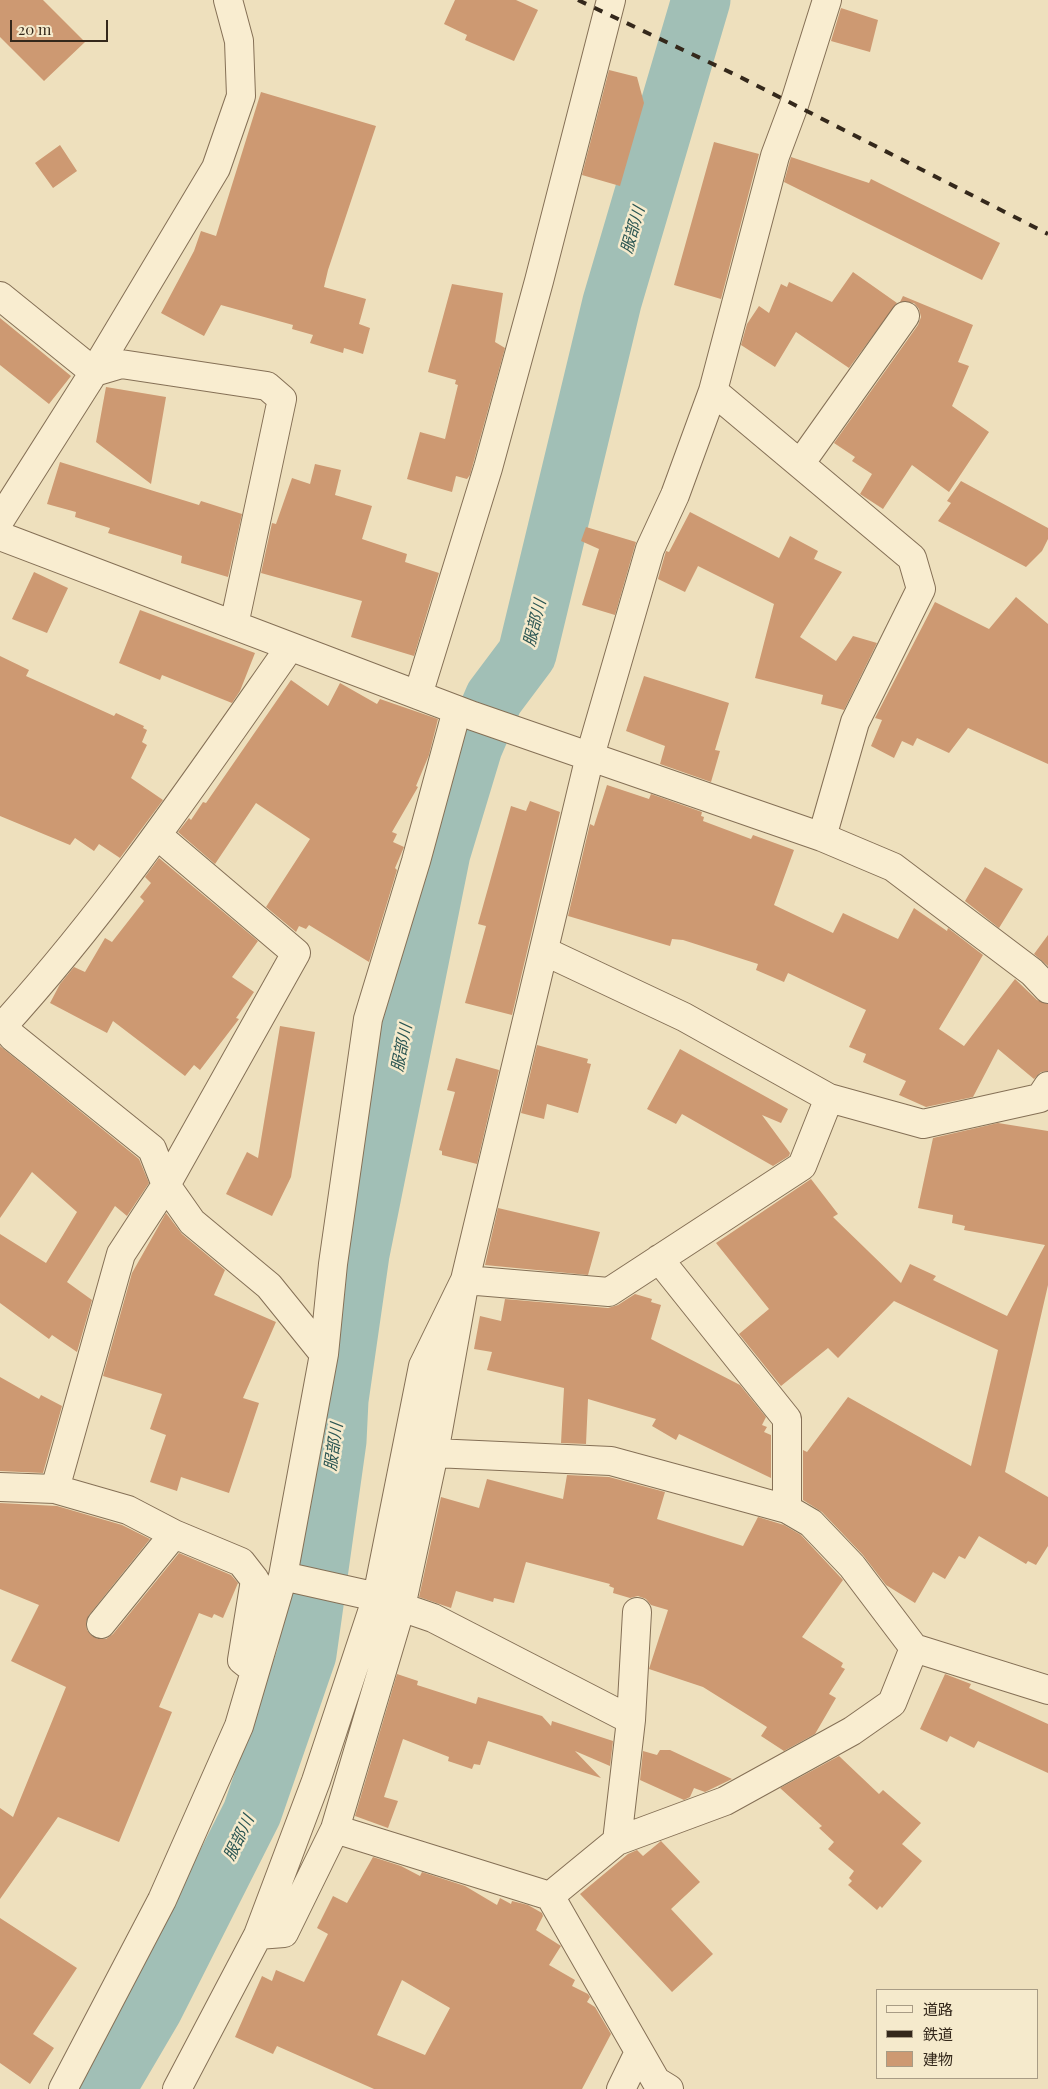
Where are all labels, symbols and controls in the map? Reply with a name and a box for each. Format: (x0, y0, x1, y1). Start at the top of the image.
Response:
scale bar (12, 10, 110, 42)
text: 20 m (18, 19, 51, 39)
water label: 服部川 (617, 204, 649, 256)
water label: 服部川 (520, 597, 550, 649)
water label: 服部川 (388, 1023, 416, 1073)
water label: 服部川 (321, 1422, 347, 1472)
water label: 服部川 (220, 1812, 258, 1864)
legend (876, 1989, 1038, 2079)
text: 道路 (923, 1999, 953, 2019)
text: 鉄道 (923, 2024, 953, 2044)
text: 建物 (923, 2049, 953, 2069)

